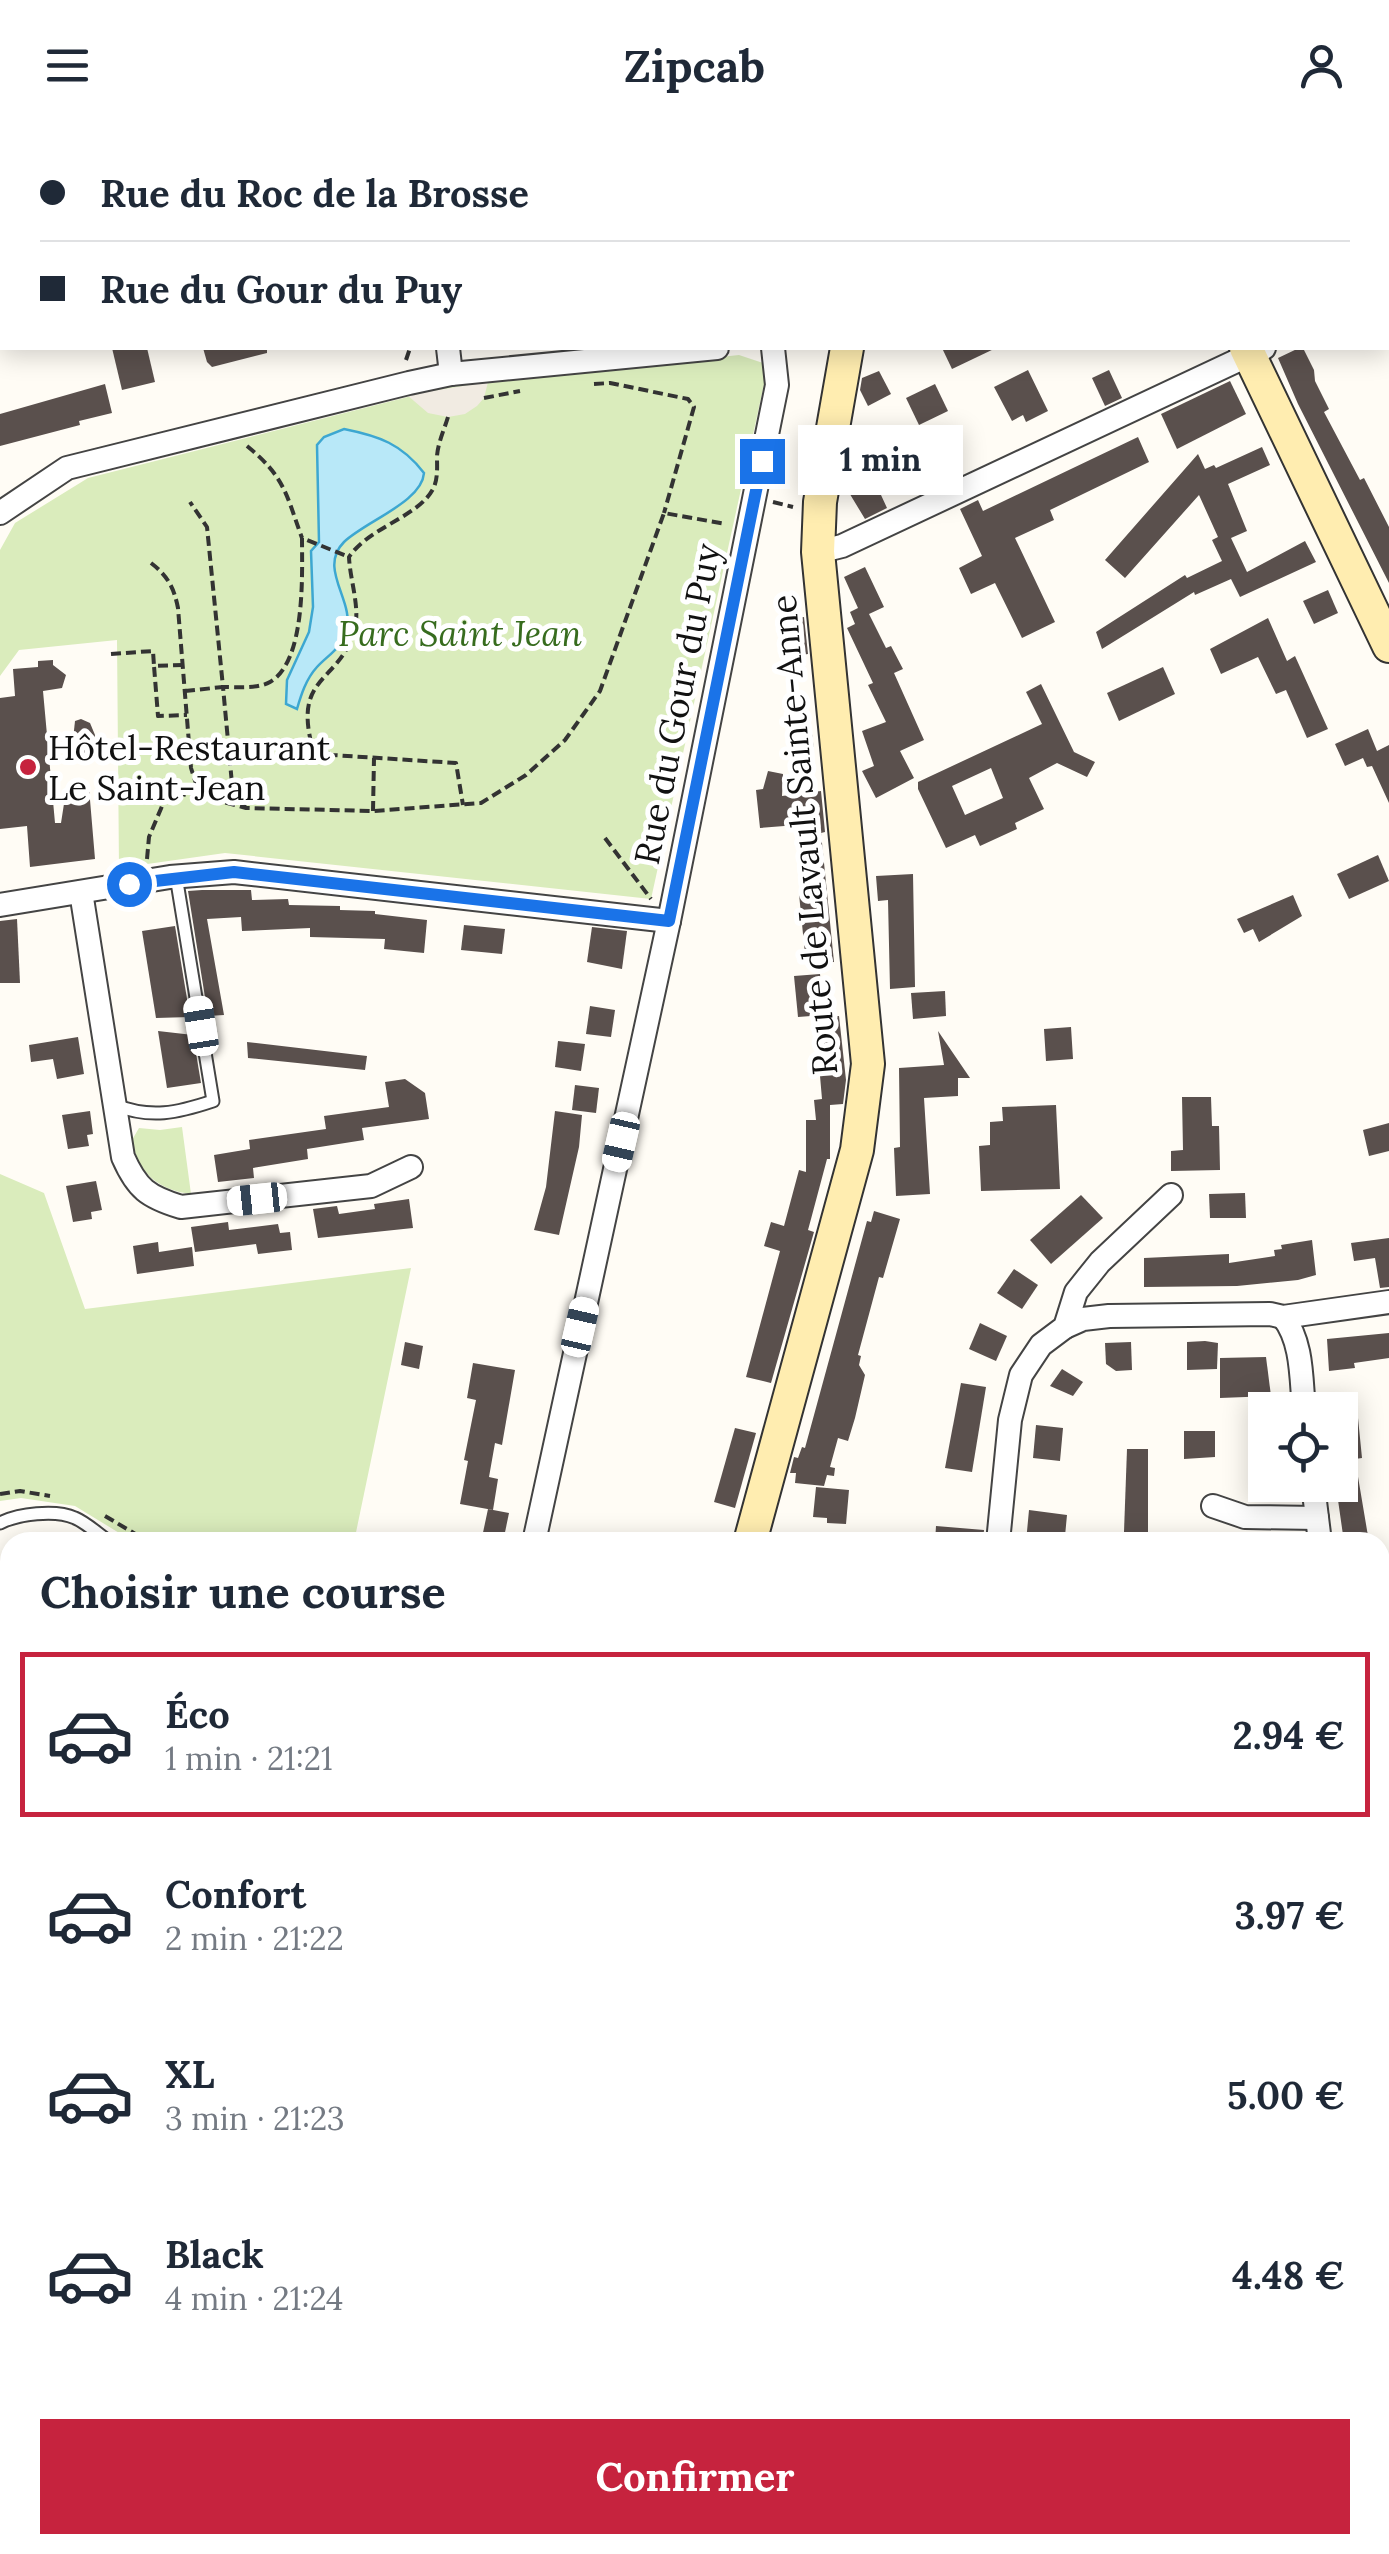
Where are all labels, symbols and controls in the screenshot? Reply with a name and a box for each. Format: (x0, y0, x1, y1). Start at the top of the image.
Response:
text: Zipcab (624, 37, 765, 94)
icon: menu (40, 38, 95, 93)
icon: person (1294, 38, 1349, 93)
text: Rue du Roc de la Brosse (100, 169, 529, 217)
text: Rue du Gour du Puy (100, 265, 462, 313)
callout: 1 min (797, 426, 962, 496)
route end (740, 439, 785, 484)
text: 1 min (840, 439, 921, 480)
street label: Rue du Gour du Puy (624, 539, 730, 868)
street label: Route de Lavault Sainte-Anne (761, 593, 847, 1077)
park label: Parc Saint Jean (338, 611, 583, 656)
place label: Hôtel-Restaurant Le Saint-Jean (48, 725, 331, 810)
marker: Hôtel-Restaurant Le Saint-Jean (17, 756, 39, 778)
route start (107, 862, 152, 907)
car (181, 994, 221, 1058)
car (600, 1109, 642, 1175)
car (226, 1181, 288, 1217)
car (559, 1294, 601, 1360)
map controls (1248, 1392, 1358, 1502)
button: locate (1248, 1392, 1358, 1502)
text: Choisir une course (40, 1563, 446, 1620)
icon: car (45, 1690, 135, 1780)
text: Éco (165, 1690, 230, 1738)
text: 2.94 € (1232, 1711, 1345, 1759)
text: 1 min · 21:21 (165, 1738, 333, 1779)
icon: car (45, 1870, 135, 1960)
text: Confort (165, 1870, 306, 1918)
text: 3.97 € (1234, 1891, 1345, 1939)
text: 2 min · 21:22 (165, 1918, 344, 1959)
icon: car (45, 2050, 135, 2140)
text: XL (165, 2050, 215, 2098)
text: 5.00 € (1227, 2071, 1345, 2119)
text: 3 min · 21:23 (165, 2098, 344, 2139)
icon: car (45, 2230, 135, 2320)
text: Black (165, 2230, 264, 2278)
text: 4.48 € (1232, 2251, 1345, 2299)
text: 4 min · 21:24 (165, 2278, 343, 2319)
button: Confirmer (40, 2419, 1350, 2534)

